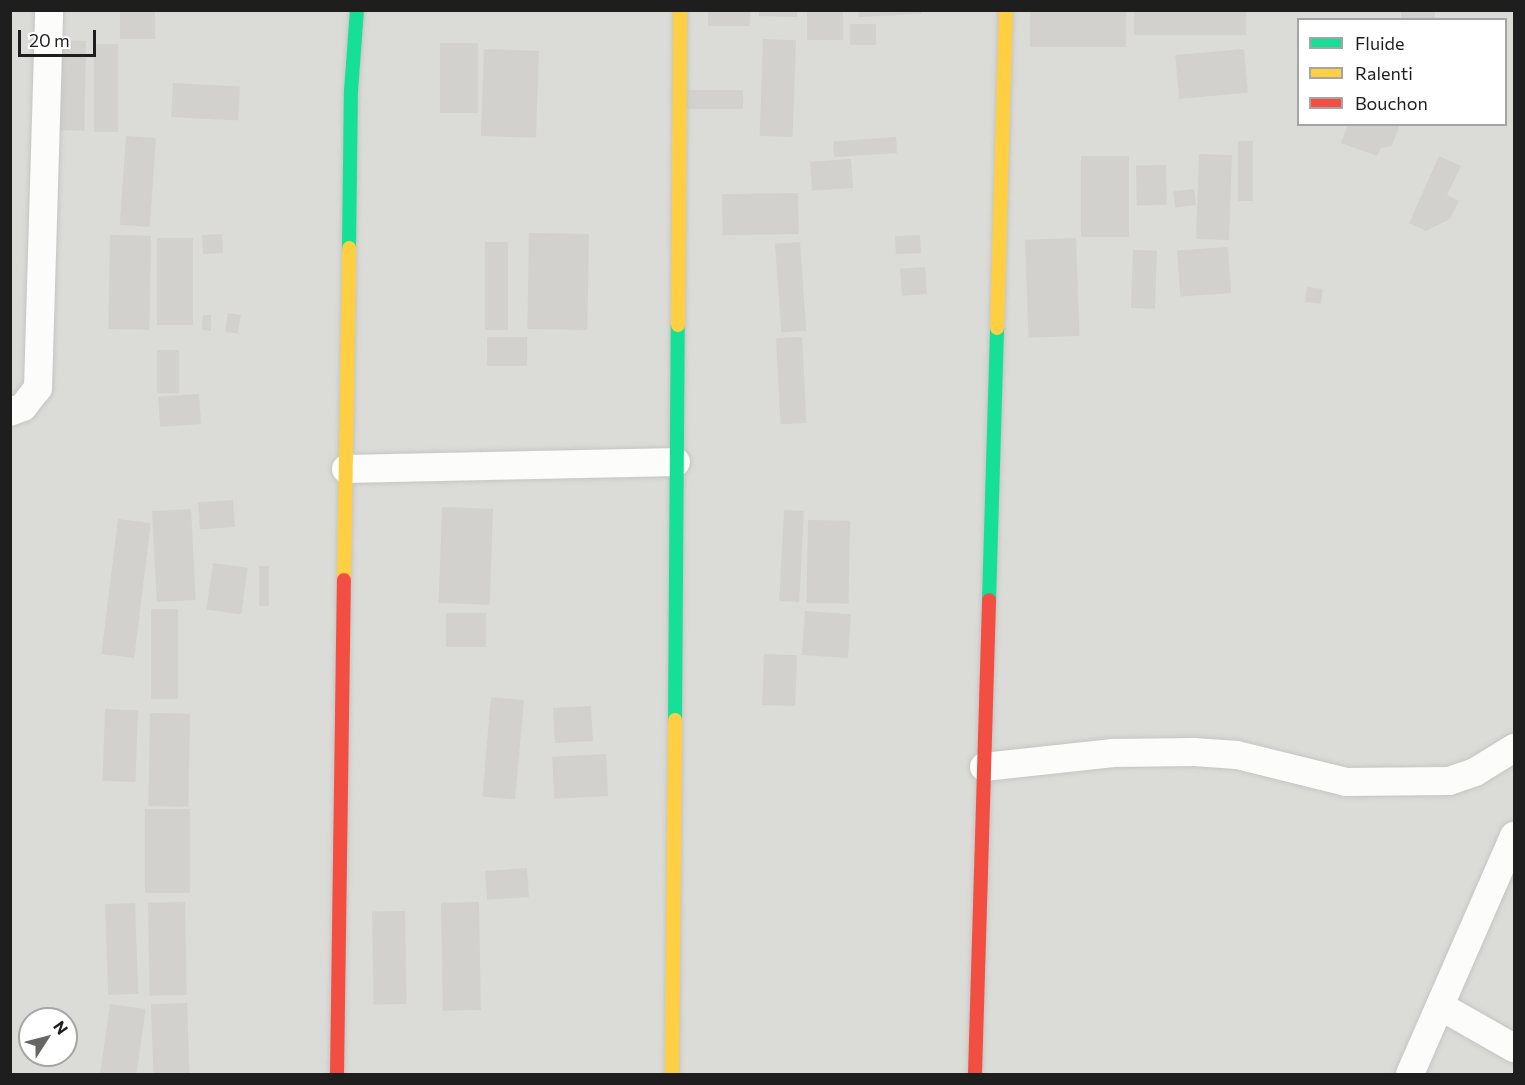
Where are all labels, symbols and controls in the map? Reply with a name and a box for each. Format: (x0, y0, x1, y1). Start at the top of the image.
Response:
scale bar (21, 18, 99, 56)
legend (1297, 18, 1507, 126)
text: 20 m (29, 29, 70, 51)
text: Fluide (1355, 32, 1404, 54)
text: Ralenti (1355, 62, 1413, 84)
text: Bouchon (1355, 92, 1428, 114)
north arrow (18, 1007, 78, 1067)
text: N (50, 1017, 73, 1038)

